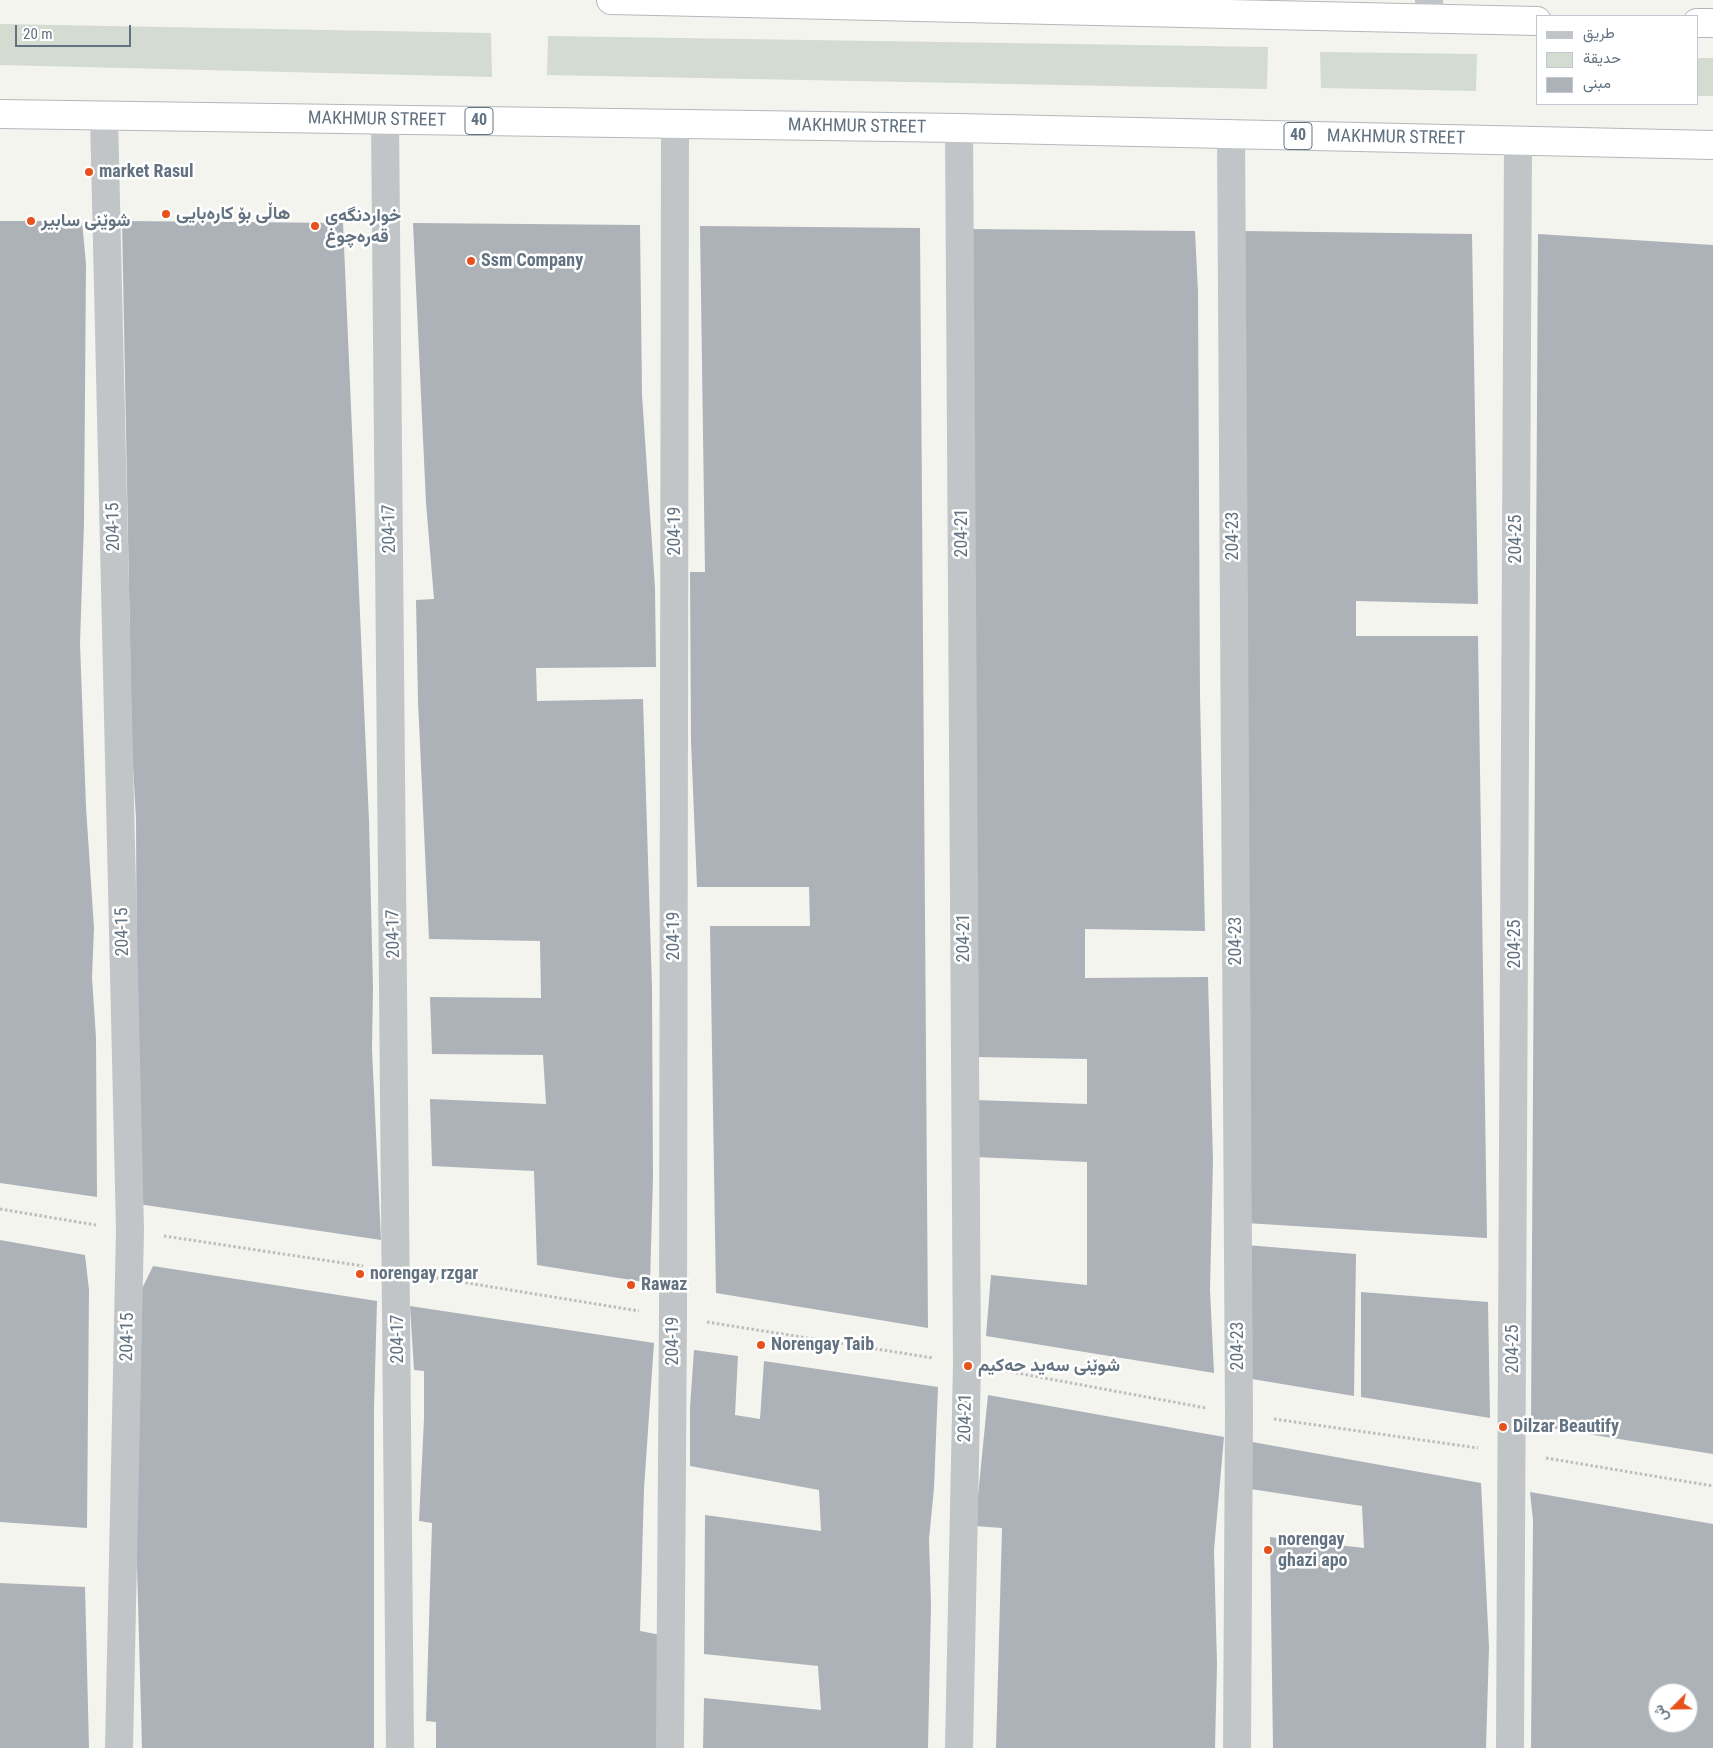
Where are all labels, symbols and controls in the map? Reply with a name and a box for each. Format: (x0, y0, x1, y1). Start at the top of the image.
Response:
scale bar (18, 15, 134, 47)
legend (1536, 15, 1698, 105)
text: طريق (1583, 24, 1615, 42)
text: 20 m (23, 25, 53, 43)
text: حديقة (1583, 49, 1621, 67)
text: مبنى (1583, 74, 1611, 92)
street label: MAKHMUR STREET (308, 108, 446, 132)
road number: 40 (465, 108, 493, 134)
street label: MAKHMUR STREET (788, 115, 926, 139)
road number: 40 (1284, 122, 1312, 150)
street label: MAKHMUR STREET (1327, 126, 1465, 150)
place label: market Rasul (99, 161, 194, 183)
marker: market Rasul (83, 166, 95, 178)
place label: هاڵی بۆ کارەبایی (176, 203, 290, 225)
place label: خواردنگەی قەرەچوغ (325, 205, 401, 248)
marker: هاڵی بۆ کارەبایی (160, 208, 172, 220)
place label: شوێنی سابیر (41, 210, 130, 232)
marker: شوێنی سابیر (25, 215, 37, 227)
marker: خواردنگەی قەرەچوغ (309, 220, 321, 232)
place label: Ssm Company (481, 250, 583, 272)
marker: Ssm Company (465, 255, 477, 267)
street label: 204-15 (103, 502, 125, 552)
street label: 204-17 (379, 504, 401, 554)
street label: 204-19 (664, 507, 686, 555)
street label: 204-21 (951, 509, 973, 557)
street label: 204-23 (1222, 512, 1244, 560)
street label: 204-25 (1505, 515, 1527, 563)
street label: 204-15 (112, 907, 134, 957)
street label: 204-17 (383, 909, 405, 959)
street label: 204-19 (663, 912, 685, 960)
street label: 204-21 (953, 914, 975, 962)
street label: 204-23 (1225, 917, 1247, 965)
street label: 204-25 (1504, 920, 1526, 968)
place label: norengay rzgar (370, 1263, 478, 1285)
marker: norengay rzgar (354, 1268, 366, 1280)
place label: Rawaz (641, 1274, 687, 1296)
marker: Rawaz (625, 1279, 637, 1291)
street label: 204-15 (117, 1312, 139, 1362)
street label: 204-17 (387, 1315, 409, 1363)
street label: 204-19 (662, 1317, 684, 1365)
street label: 204-23 (1227, 1322, 1249, 1370)
street label: 204-25 (1502, 1325, 1524, 1373)
place label: Norengay Taib (771, 1334, 874, 1356)
marker: Norengay Taib (755, 1339, 767, 1351)
place label: شوێنی سەید حەکیم (978, 1355, 1120, 1377)
marker: شوێنی سەید حەکیم (962, 1360, 974, 1372)
street label: 204-21 (955, 1393, 977, 1443)
place label: Dilzar Beautify (1513, 1416, 1619, 1438)
marker: Dilzar Beautify (1497, 1421, 1509, 1433)
place label: norengay ghazi apo (1278, 1529, 1348, 1572)
marker: norengay ghazi apo (1262, 1544, 1274, 1556)
north arrow (1648, 1683, 1698, 1733)
text: ش (1649, 1703, 1671, 1724)

